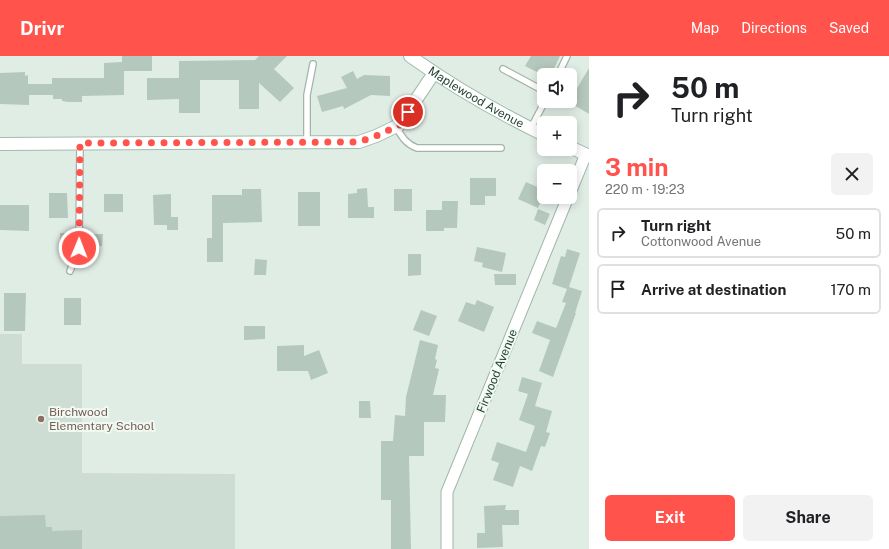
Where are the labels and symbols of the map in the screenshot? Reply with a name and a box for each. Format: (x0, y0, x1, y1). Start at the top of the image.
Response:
street label: Maplewood Avenue (426, 64, 526, 131)
pin (391, 95, 425, 129)
position arrow (58, 227, 100, 269)
street label: Firwood Avenue (474, 327, 520, 415)
place label: Birchwood Elementary School (49, 405, 155, 433)
marker: Birchwood Elementary School (36, 414, 46, 424)

